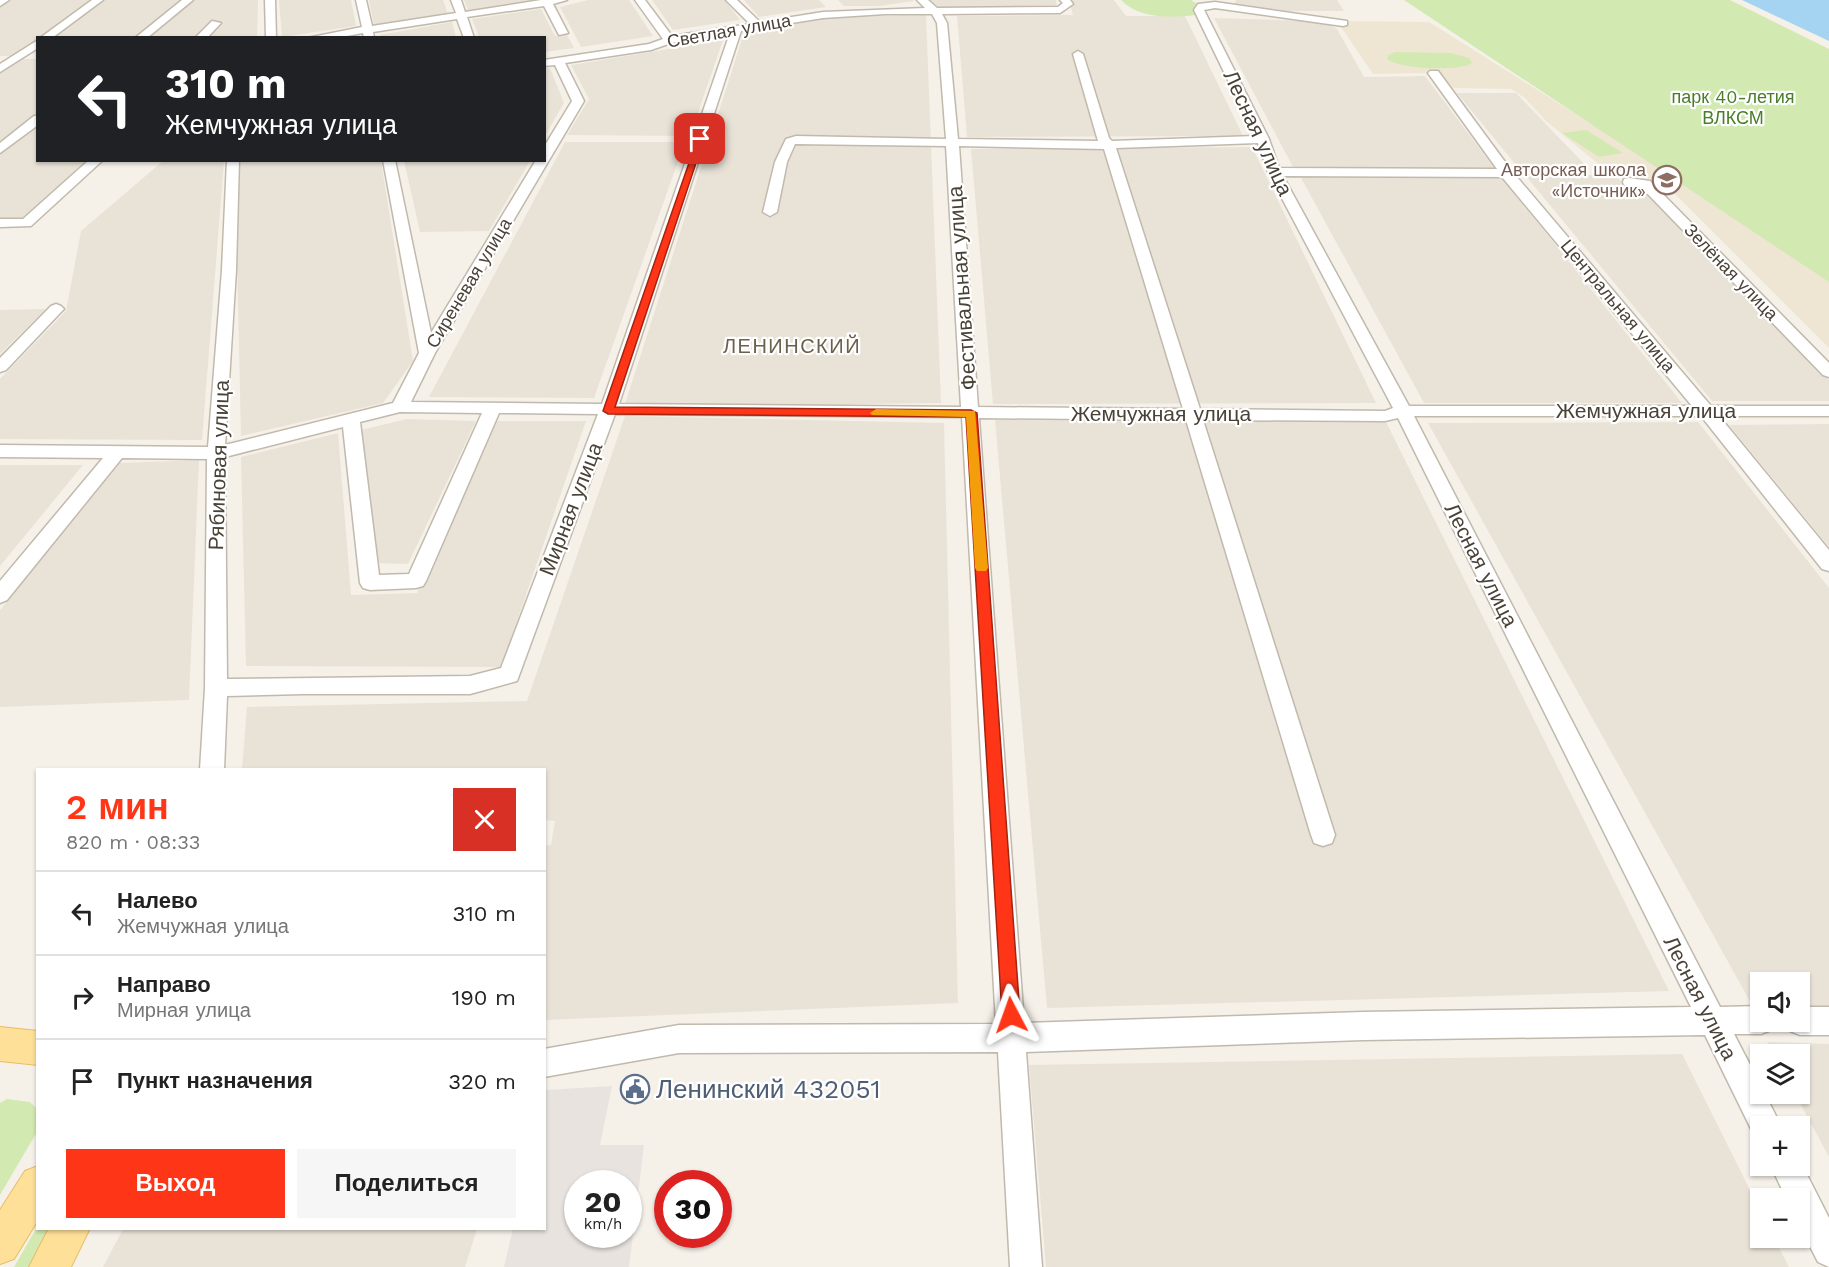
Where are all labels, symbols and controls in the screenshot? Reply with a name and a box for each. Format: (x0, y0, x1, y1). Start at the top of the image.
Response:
street label: Светлая улица (665, 9, 794, 52)
text: 310 m (165, 59, 287, 108)
icon: left (66, 60, 144, 138)
street label: Лесная улица (1218, 66, 1299, 200)
park label: парк 40-летия ВЛКСМ (1671, 86, 1795, 128)
text: Жемчужная улица (165, 109, 397, 141)
pin (674, 113, 725, 164)
icon: arrive (683, 122, 716, 155)
place label: Авторская школа «Источник» (1501, 159, 1647, 201)
school or university icon: Авторская школа «Источник» (1651, 164, 1683, 196)
street label: Фестивальная улица (942, 185, 981, 391)
street label: Сиреневая улица (422, 213, 516, 351)
street label: Зелёная улица (1680, 219, 1783, 325)
street label: Центральная улица (1557, 235, 1681, 377)
district label: ЛЕНИНСКИЙ (723, 334, 861, 358)
street label: Рябиновая улица (203, 379, 234, 551)
street label: Жемчужная улица (1556, 398, 1737, 423)
street label: Жемчужная улица (1071, 401, 1252, 426)
street label: Мирная улица (534, 438, 607, 579)
street label: Лесная улица (1440, 499, 1523, 631)
text: 2 мин (66, 786, 169, 828)
button: close (453, 788, 516, 851)
text: 820 m · 08:33 (66, 830, 200, 854)
text: Налево (117, 888, 198, 913)
icon: left (66, 897, 99, 930)
text: 310 m (452, 901, 516, 926)
text: Жемчужная улица (117, 914, 289, 938)
street label: Лесная улица (1659, 932, 1742, 1064)
text: Направо (117, 972, 211, 997)
map controls (1750, 972, 1810, 1248)
button: sound (1750, 972, 1810, 1032)
icon: right (66, 981, 99, 1014)
position arrow (979, 983, 1043, 1047)
text: 190 m (452, 985, 516, 1010)
text: Мирная улица (117, 998, 251, 1022)
button: layers (1750, 1044, 1810, 1104)
icon: arrive (66, 1065, 99, 1098)
text: Пункт назначения (117, 1068, 313, 1093)
text: 320 m (448, 1069, 516, 1094)
public building icon: Ленинский 432051 (619, 1073, 651, 1105)
place label: Ленинский 432051 (656, 1074, 881, 1104)
button: + (1750, 1116, 1810, 1176)
button: Выход (66, 1149, 285, 1218)
button: Поделиться (297, 1149, 516, 1218)
speed limit sign: 30 (654, 1170, 732, 1248)
text: 20 (584, 1184, 622, 1219)
button: − (1750, 1188, 1810, 1248)
text: km/h (584, 1215, 622, 1233)

